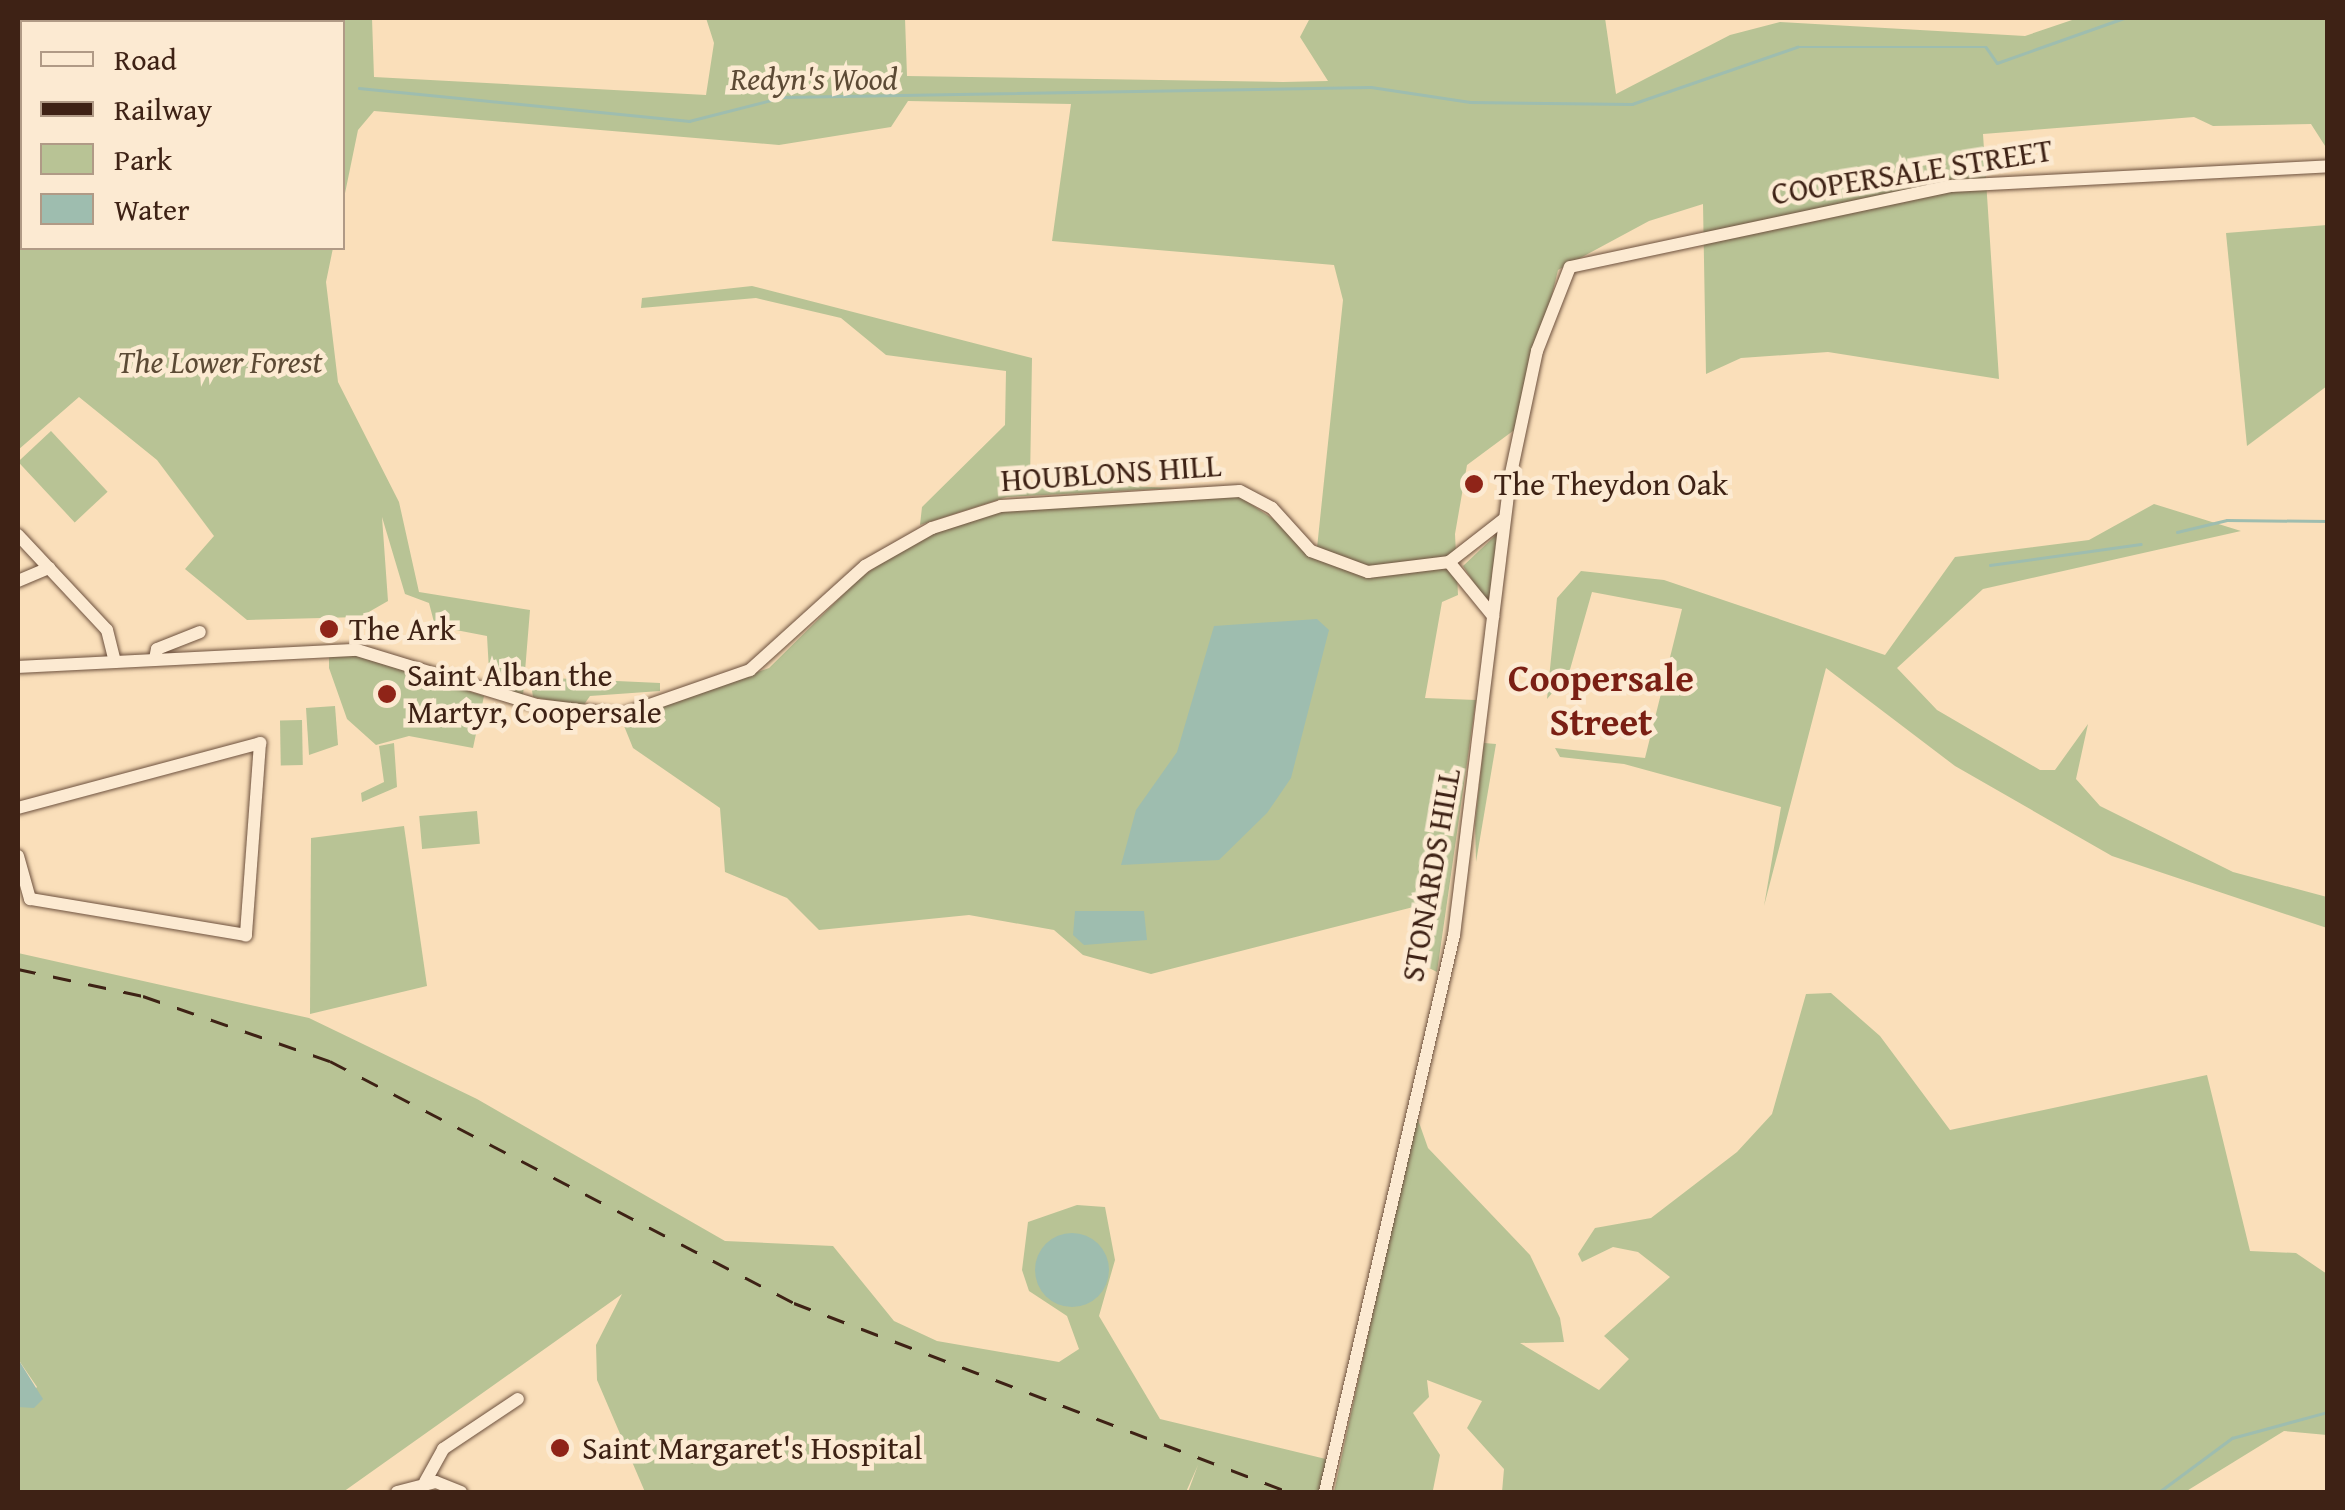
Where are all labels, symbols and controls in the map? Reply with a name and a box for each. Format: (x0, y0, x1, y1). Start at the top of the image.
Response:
legend (20, 20, 345, 250)
text: Road (114, 37, 177, 81)
park label: Redyn's Wood (730, 60, 898, 98)
text: Railway (114, 87, 212, 131)
street label: COOPERSALE STREET (1769, 131, 2055, 213)
text: Park (114, 137, 172, 181)
text: Water (114, 187, 190, 231)
park label: The Lower Forest (118, 343, 322, 381)
street label: HOUBLONS HILL (1000, 446, 1222, 500)
place label: The Theydon Oak (1494, 465, 1728, 503)
marker: The Theydon Oak (1463, 473, 1485, 495)
place label: The Ark (349, 610, 456, 648)
marker: The Ark (318, 618, 340, 640)
district label: Coopersale Street (1508, 655, 1694, 744)
place label: Saint Alban the Martyr, Coopersale (407, 657, 662, 732)
marker: Saint Alban the Martyr, Coopersale (376, 683, 398, 705)
street label: STONARDS HILL (1393, 765, 1469, 985)
place label: Saint Margaret's Hospital (582, 1429, 923, 1467)
marker: Saint Margaret's Hospital (547, 1435, 573, 1461)

